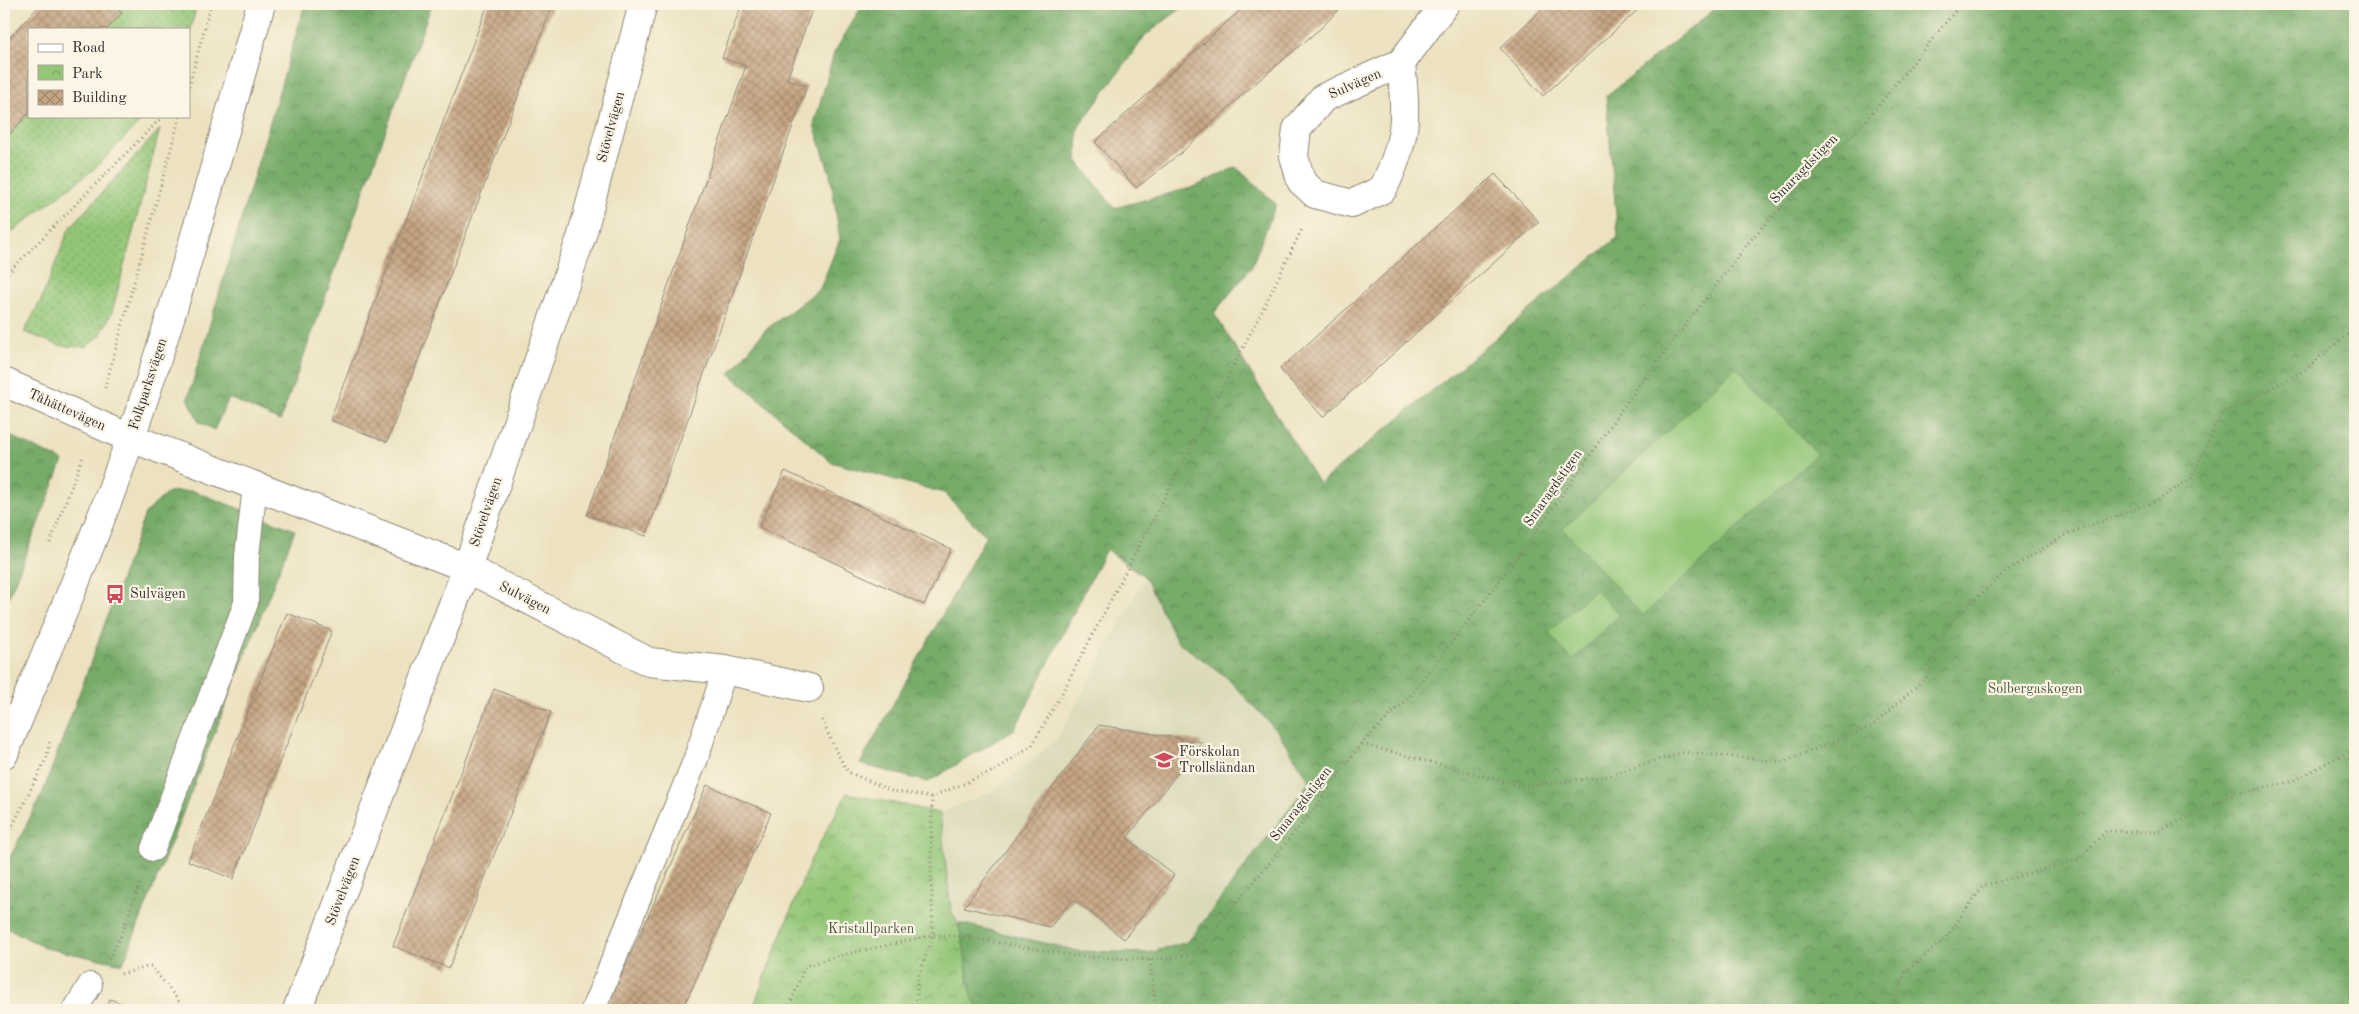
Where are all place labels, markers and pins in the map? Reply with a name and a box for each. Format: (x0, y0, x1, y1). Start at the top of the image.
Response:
bus stop icon: Sulvägen (104, 583, 126, 605)
place label: Sulvägen (130, 587, 186, 601)
place label: Förskolan Trollsländan (1179, 745, 1256, 775)
school or university icon: Förskolan Trollsländan (1153, 749, 1175, 771)

